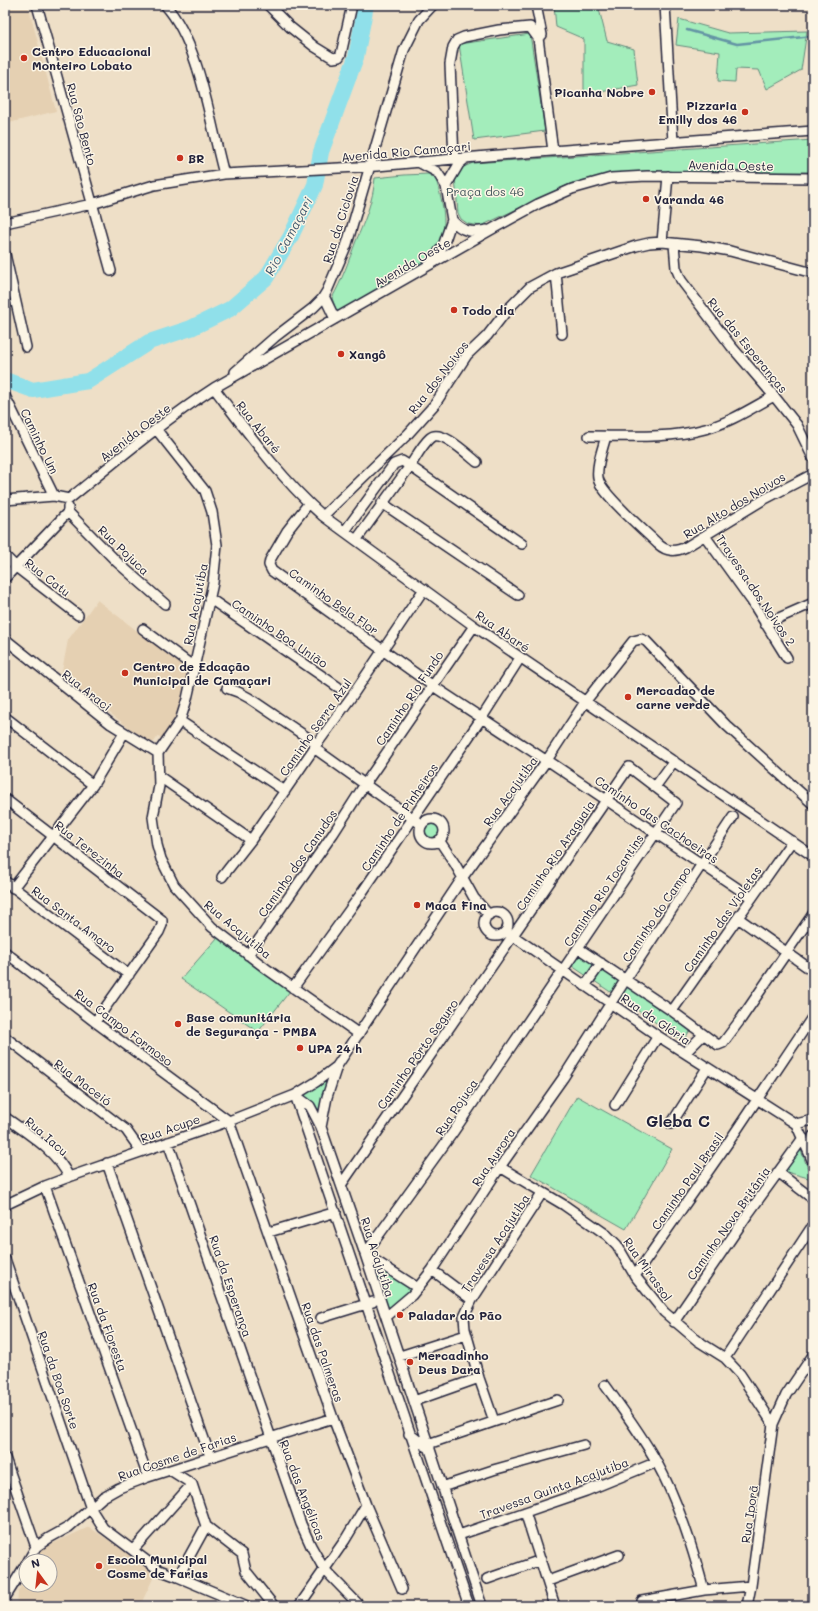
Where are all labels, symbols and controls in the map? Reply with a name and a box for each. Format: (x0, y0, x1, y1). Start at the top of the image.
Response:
place label: Centro Educacional Monteiro Lobato (32, 43, 151, 73)
marker: Centro Educacional Monteiro Lobato (19, 53, 29, 63)
street label: Rua São Bento (63, 81, 101, 167)
place label: Picanha Nobre (554, 84, 644, 100)
marker: Picanha Nobre (647, 87, 657, 97)
place label: Pizzaria Emilly dos 46 (658, 97, 737, 127)
marker: Pizzaria Emilly dos 46 (740, 107, 750, 117)
street label: Avenida Rio Camaçari (341, 137, 471, 165)
place label: BR (188, 150, 204, 166)
marker: BR (175, 153, 185, 163)
street label: Avenida Oeste (688, 156, 774, 174)
street label: Rua da Ciclovia (318, 173, 362, 265)
park label: Praça dos 46 (446, 183, 524, 199)
place label: Varanda 46 (654, 191, 724, 207)
water label: Rio Camaçari (260, 194, 316, 278)
marker: Varanda 46 (641, 194, 651, 204)
street label: Avenida Oeste (371, 234, 453, 290)
street label: Rua das Esperanças (705, 294, 792, 396)
place label: Todo dia (462, 302, 515, 318)
marker: Todo dia (449, 305, 459, 315)
street label: Rua dos Noivos (404, 337, 472, 417)
place label: Xangô (349, 346, 386, 362)
marker: Xangô (336, 349, 346, 359)
street label: Rua Abaré (233, 397, 285, 457)
street label: Avenida Oeste (96, 399, 174, 465)
street label: Caminho Um (17, 405, 63, 477)
street label: Rua Alto dos Noivos (680, 468, 788, 542)
street label: Rua Pojuca (95, 522, 153, 578)
street label: Travessa dos Noivos 2 (713, 531, 799, 649)
street label: Rua Catu (22, 554, 74, 600)
street label: Rua Acajutiba (179, 562, 211, 646)
street label: Caminho Bela Flor (286, 564, 382, 638)
street label: Caminho Boa União (229, 595, 331, 671)
street label: Rua Abaré (473, 607, 533, 655)
street label: Caminho Rio Fundo (371, 648, 447, 748)
place label: Centro de Edcação Municipal de Camaçari (133, 658, 271, 688)
street label: Rua Araci (59, 666, 115, 714)
marker: Centro de Edcação Municipal de Camaçari (120, 668, 130, 678)
street label: Caminho Serra Azul (275, 675, 355, 779)
place label: Mercadao de carne verde (636, 682, 715, 712)
marker: Mercadao de carne verde (623, 692, 633, 702)
street label: Rua Acajutiba (479, 753, 541, 829)
street label: Caminho de Pinheiros (357, 760, 441, 874)
street label: Caminho das Cachoeiras (592, 772, 722, 866)
street label: Caminho Rio Araguaia (512, 797, 598, 913)
street label: Caminho dos Canudos (254, 806, 340, 920)
street label: Rua Terezinha (52, 817, 128, 881)
street label: Caminho Rio Tocantins (559, 831, 647, 949)
street label: Caminho do Campo (618, 863, 694, 965)
street label: Caminho das Violetas (679, 863, 765, 975)
street label: Rua Santa Amaro (29, 882, 119, 956)
street label: Rua Acajutiba (201, 896, 275, 962)
place label: Maca Fina (425, 897, 487, 913)
marker: Maca Fina (412, 900, 422, 910)
street label: Rua Campo Formoso (72, 985, 176, 1069)
street label: Rua da Glória (618, 990, 694, 1048)
street label: Caminho Pôrto Seguro (373, 996, 461, 1112)
place label: Base comunitária de Segurança - PMBA (186, 1009, 317, 1039)
marker: Base comunitária de Segurança - PMBA (173, 1019, 183, 1029)
place label: UPA 24 h (308, 1040, 362, 1056)
marker: UPA 24 h (295, 1043, 305, 1053)
street label: Rua Maceió (51, 1055, 115, 1109)
street label: Rua Pojuca (431, 1076, 481, 1138)
street label: Rua Acupe (138, 1110, 202, 1146)
district label: Gleba C (646, 1110, 710, 1131)
street label: Rua Iacu (22, 1113, 72, 1159)
street label: Rua Aurora (468, 1125, 518, 1189)
street label: Caminho Paul Brasil (647, 1129, 727, 1233)
street label: Caminho Nova Britânia (683, 1163, 773, 1283)
street label: Travessa Acajutiba (457, 1191, 533, 1295)
street label: Rua Acajutiba (358, 1215, 398, 1299)
street label: Rua da Esperança (206, 1233, 256, 1339)
street label: Rua Mirassol (620, 1234, 676, 1304)
street label: Rua da Floresta (85, 1280, 131, 1374)
street label: Rua das Palmeras (298, 1300, 348, 1404)
place label: Paladar do Pão (408, 1307, 502, 1323)
marker: Paladar do Pão (395, 1310, 405, 1320)
street label: Rua da Boa Sorte (35, 1329, 83, 1431)
place label: Mercadinho Deus Dara (418, 1347, 488, 1377)
marker: Mercadinho Deus Dara (405, 1357, 415, 1367)
street label: Rua Cosme de Farias (116, 1428, 238, 1484)
street label: Rua das Angélicas (276, 1437, 330, 1543)
street label: Travessa Quinta Acajutiba (477, 1454, 631, 1522)
street label: Rua Iporã (737, 1484, 761, 1544)
place label: Escola Municipal Cosme de Farias (107, 1551, 208, 1581)
north arrow (18, 1553, 58, 1593)
text: N (29, 1555, 41, 1571)
marker: Escola Municipal Cosme de Farias (94, 1561, 104, 1571)

